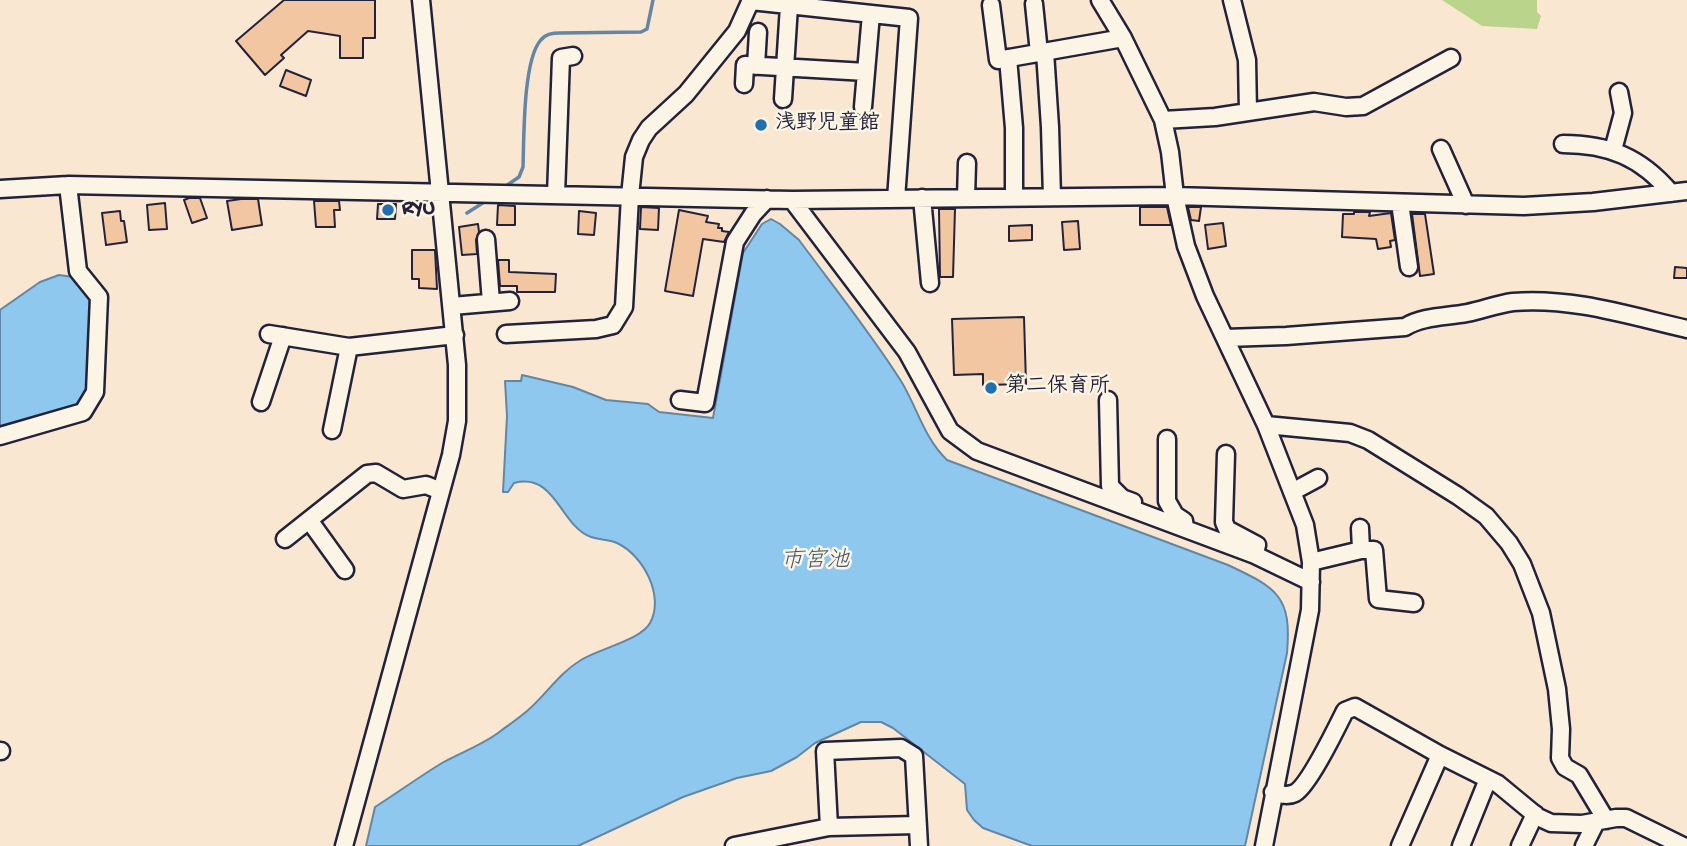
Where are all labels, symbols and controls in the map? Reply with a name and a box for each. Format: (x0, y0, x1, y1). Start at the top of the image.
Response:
place label: 浅野児童館 (775, 112, 880, 138)
marker: 浅野児童館 (753, 117, 769, 133)
place label: RYU (402, 197, 435, 223)
marker: RYU (380, 202, 396, 218)
place label: 第二保育所 (1005, 375, 1110, 401)
marker: 第二保育所 (983, 380, 999, 396)
water label: 市宮池 (781, 548, 849, 576)

